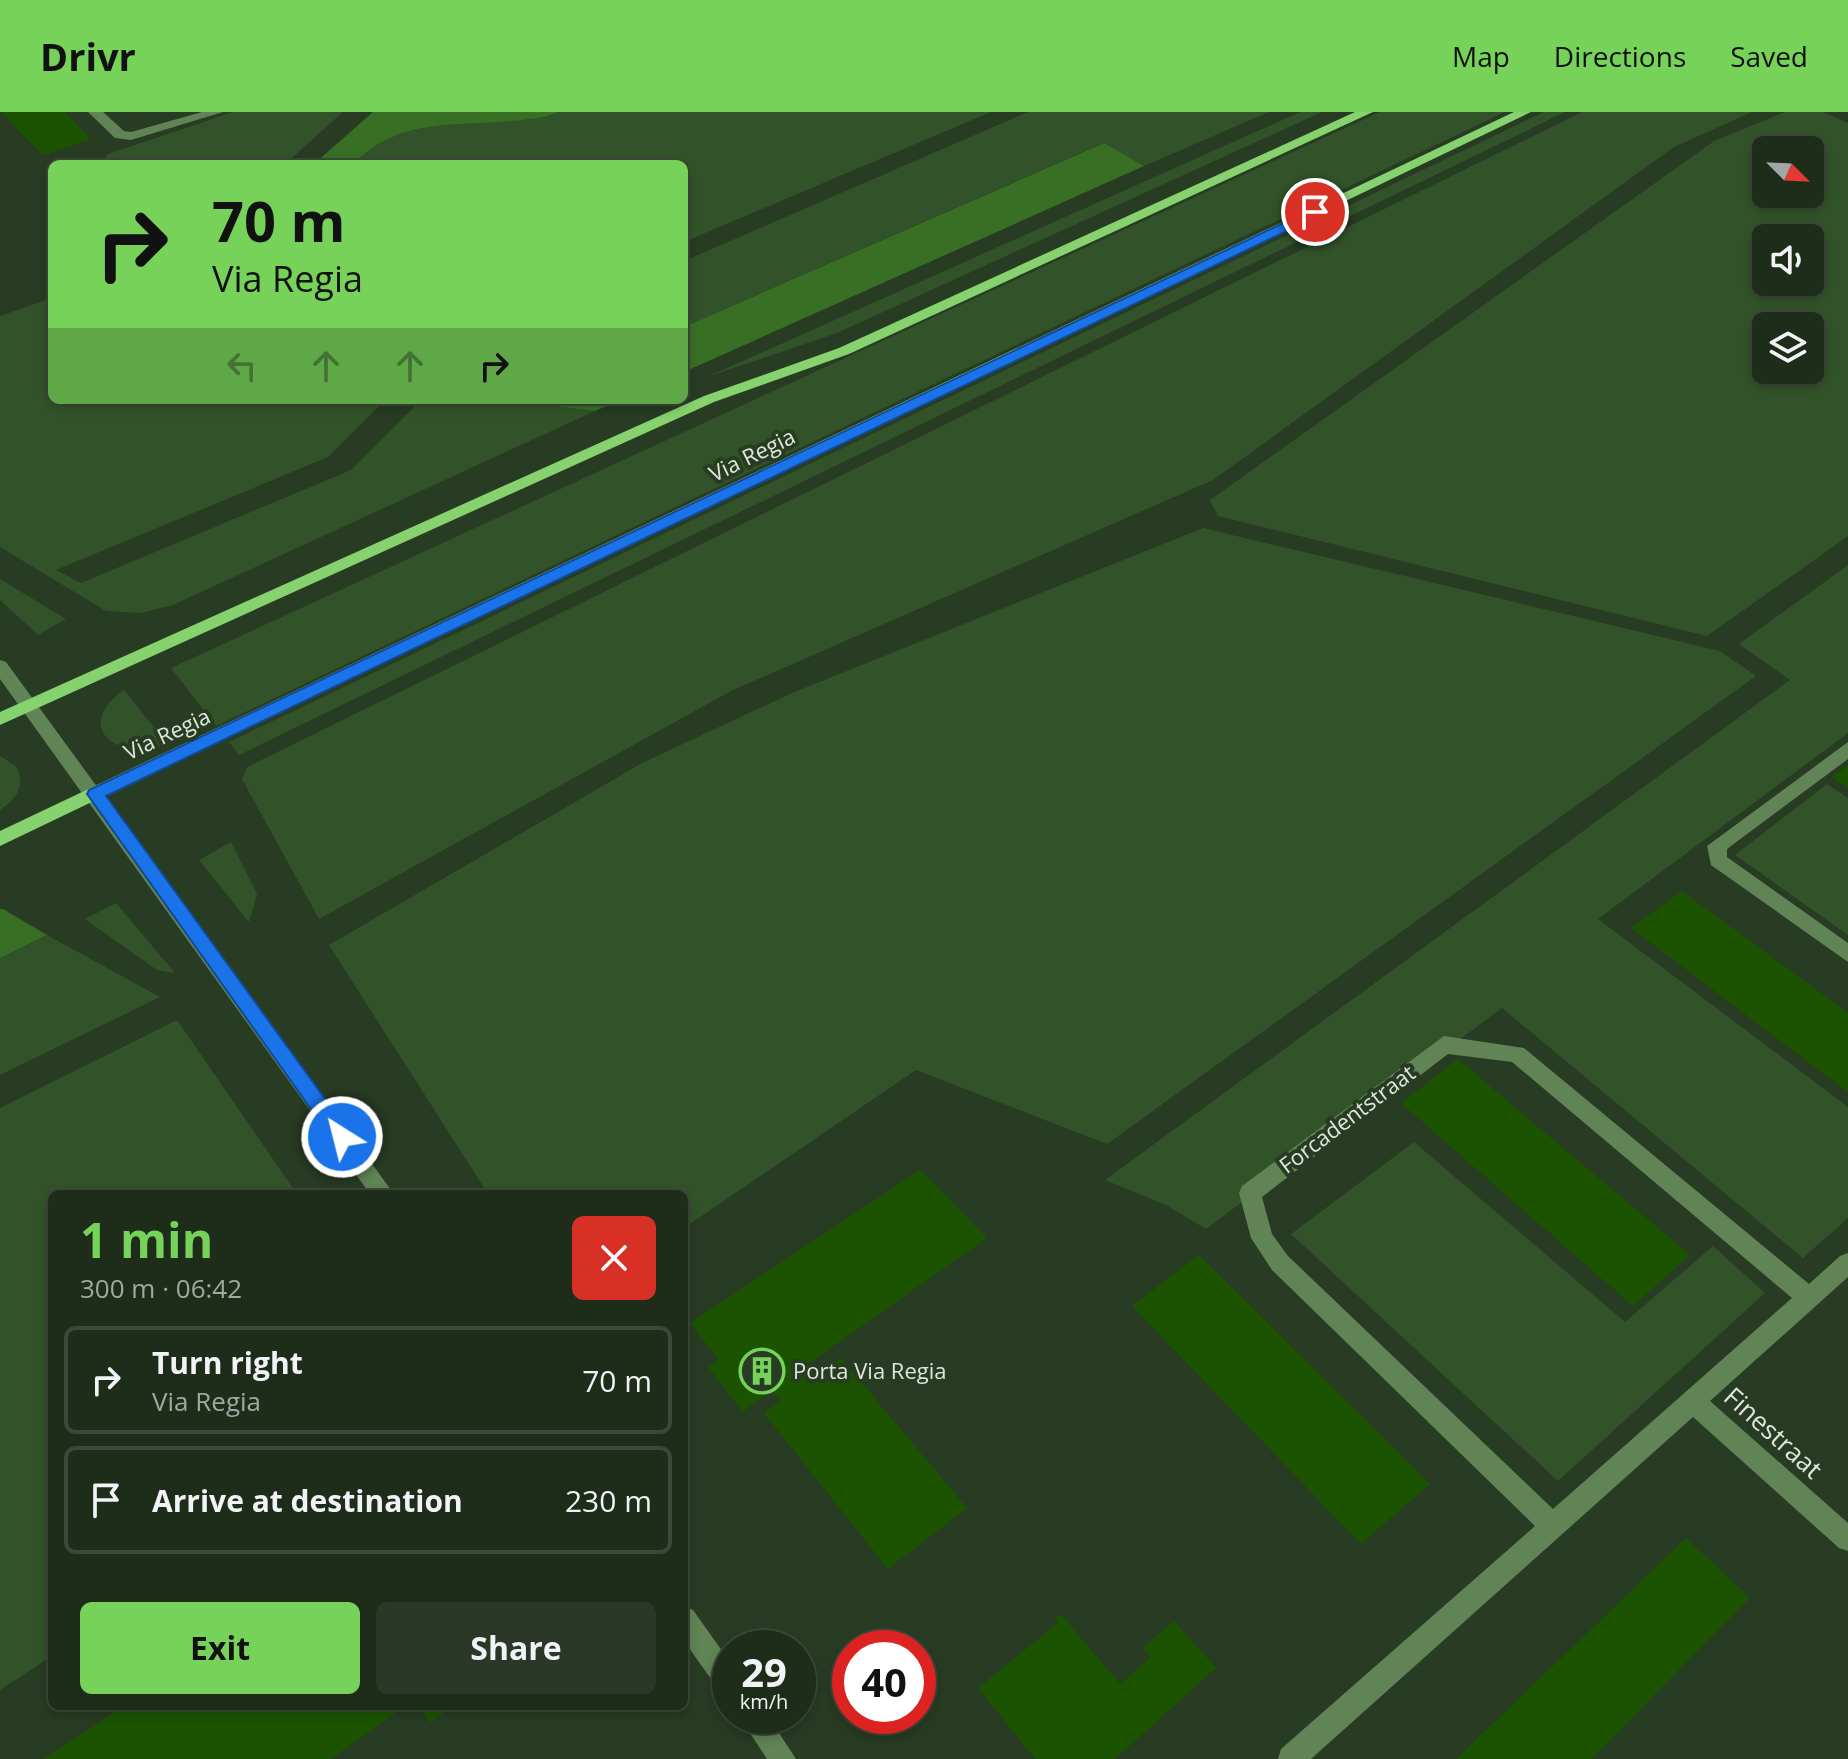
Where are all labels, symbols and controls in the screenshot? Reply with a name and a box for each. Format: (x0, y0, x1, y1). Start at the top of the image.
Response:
text: Drivr (40, 30, 136, 82)
text: Map (1452, 37, 1510, 75)
text: Directions (1554, 37, 1686, 75)
text: Saved (1730, 37, 1808, 75)
north arrow (1752, 136, 1824, 208)
map controls (1752, 136, 1824, 384)
pin (1281, 178, 1349, 246)
text: 70 m (212, 182, 346, 258)
icon: arrive (1293, 190, 1337, 234)
icon: right (80, 192, 184, 296)
button: sound (1752, 224, 1824, 296)
text: Via Regia (212, 254, 363, 303)
button: layers (1752, 312, 1824, 384)
icon: left (220, 344, 264, 388)
icon: ahead (304, 344, 348, 388)
icon: ahead (388, 344, 432, 388)
icon: right (472, 344, 516, 388)
street label: Via Regia (704, 420, 800, 488)
street label: Via Regia (118, 700, 215, 766)
street label: Forcadentstraat (1272, 1057, 1421, 1179)
position arrow (300, 1095, 384, 1179)
text: 1 min (80, 1207, 213, 1272)
button: close (572, 1216, 656, 1300)
text: 300 m · 06:42 (80, 1270, 242, 1306)
text: Turn right (152, 1342, 303, 1383)
building icon: Porta Via Regia (738, 1347, 786, 1395)
place label: Porta Via Regia (793, 1355, 947, 1385)
icon: right (84, 1358, 128, 1402)
text: 70 m (582, 1360, 652, 1401)
street label: Finestraat (1717, 1378, 1831, 1486)
text: Via Regia (152, 1383, 261, 1419)
icon: arrive (84, 1478, 128, 1522)
text: Arrive at destination (152, 1480, 463, 1521)
text: 230 m (565, 1480, 652, 1521)
button: Exit (80, 1602, 360, 1694)
button: Share (376, 1602, 656, 1694)
speed limit sign: 40 (832, 1630, 936, 1734)
text: 29 (741, 1644, 787, 1699)
text: km/h (740, 1688, 788, 1715)

